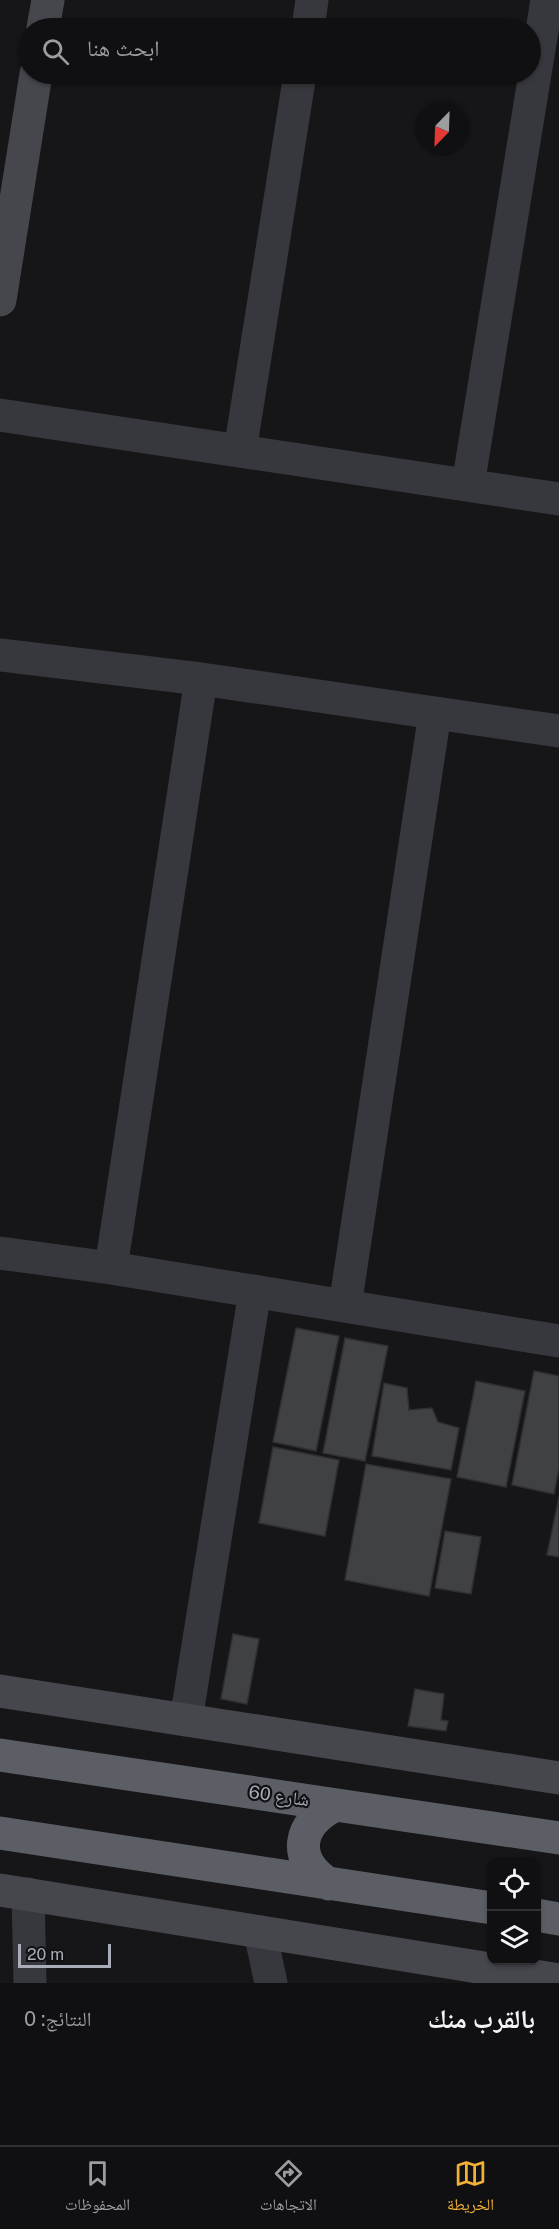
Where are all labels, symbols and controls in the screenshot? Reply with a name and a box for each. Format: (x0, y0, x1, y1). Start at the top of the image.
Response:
search box (18, 18, 541, 84)
icon: search (39, 35, 72, 68)
text: ابحث هنا (87, 35, 159, 61)
north arrow (415, 102, 469, 156)
street label: شارع 60 (247, 1781, 311, 1811)
map controls (487, 1857, 541, 1965)
button: locate (487, 1857, 541, 1911)
button: layers (487, 1911, 541, 1965)
scale bar (18, 1941, 111, 1968)
text: 20 m (27, 1945, 64, 1964)
text: بالقرب منك (428, 2003, 535, 2034)
text: النتائج: 0 (24, 2007, 91, 2031)
tab: المحفوظات (65, 2157, 130, 2220)
tab: الاتجاهات (260, 2157, 317, 2220)
tab: الخريطة (447, 2157, 494, 2220)

